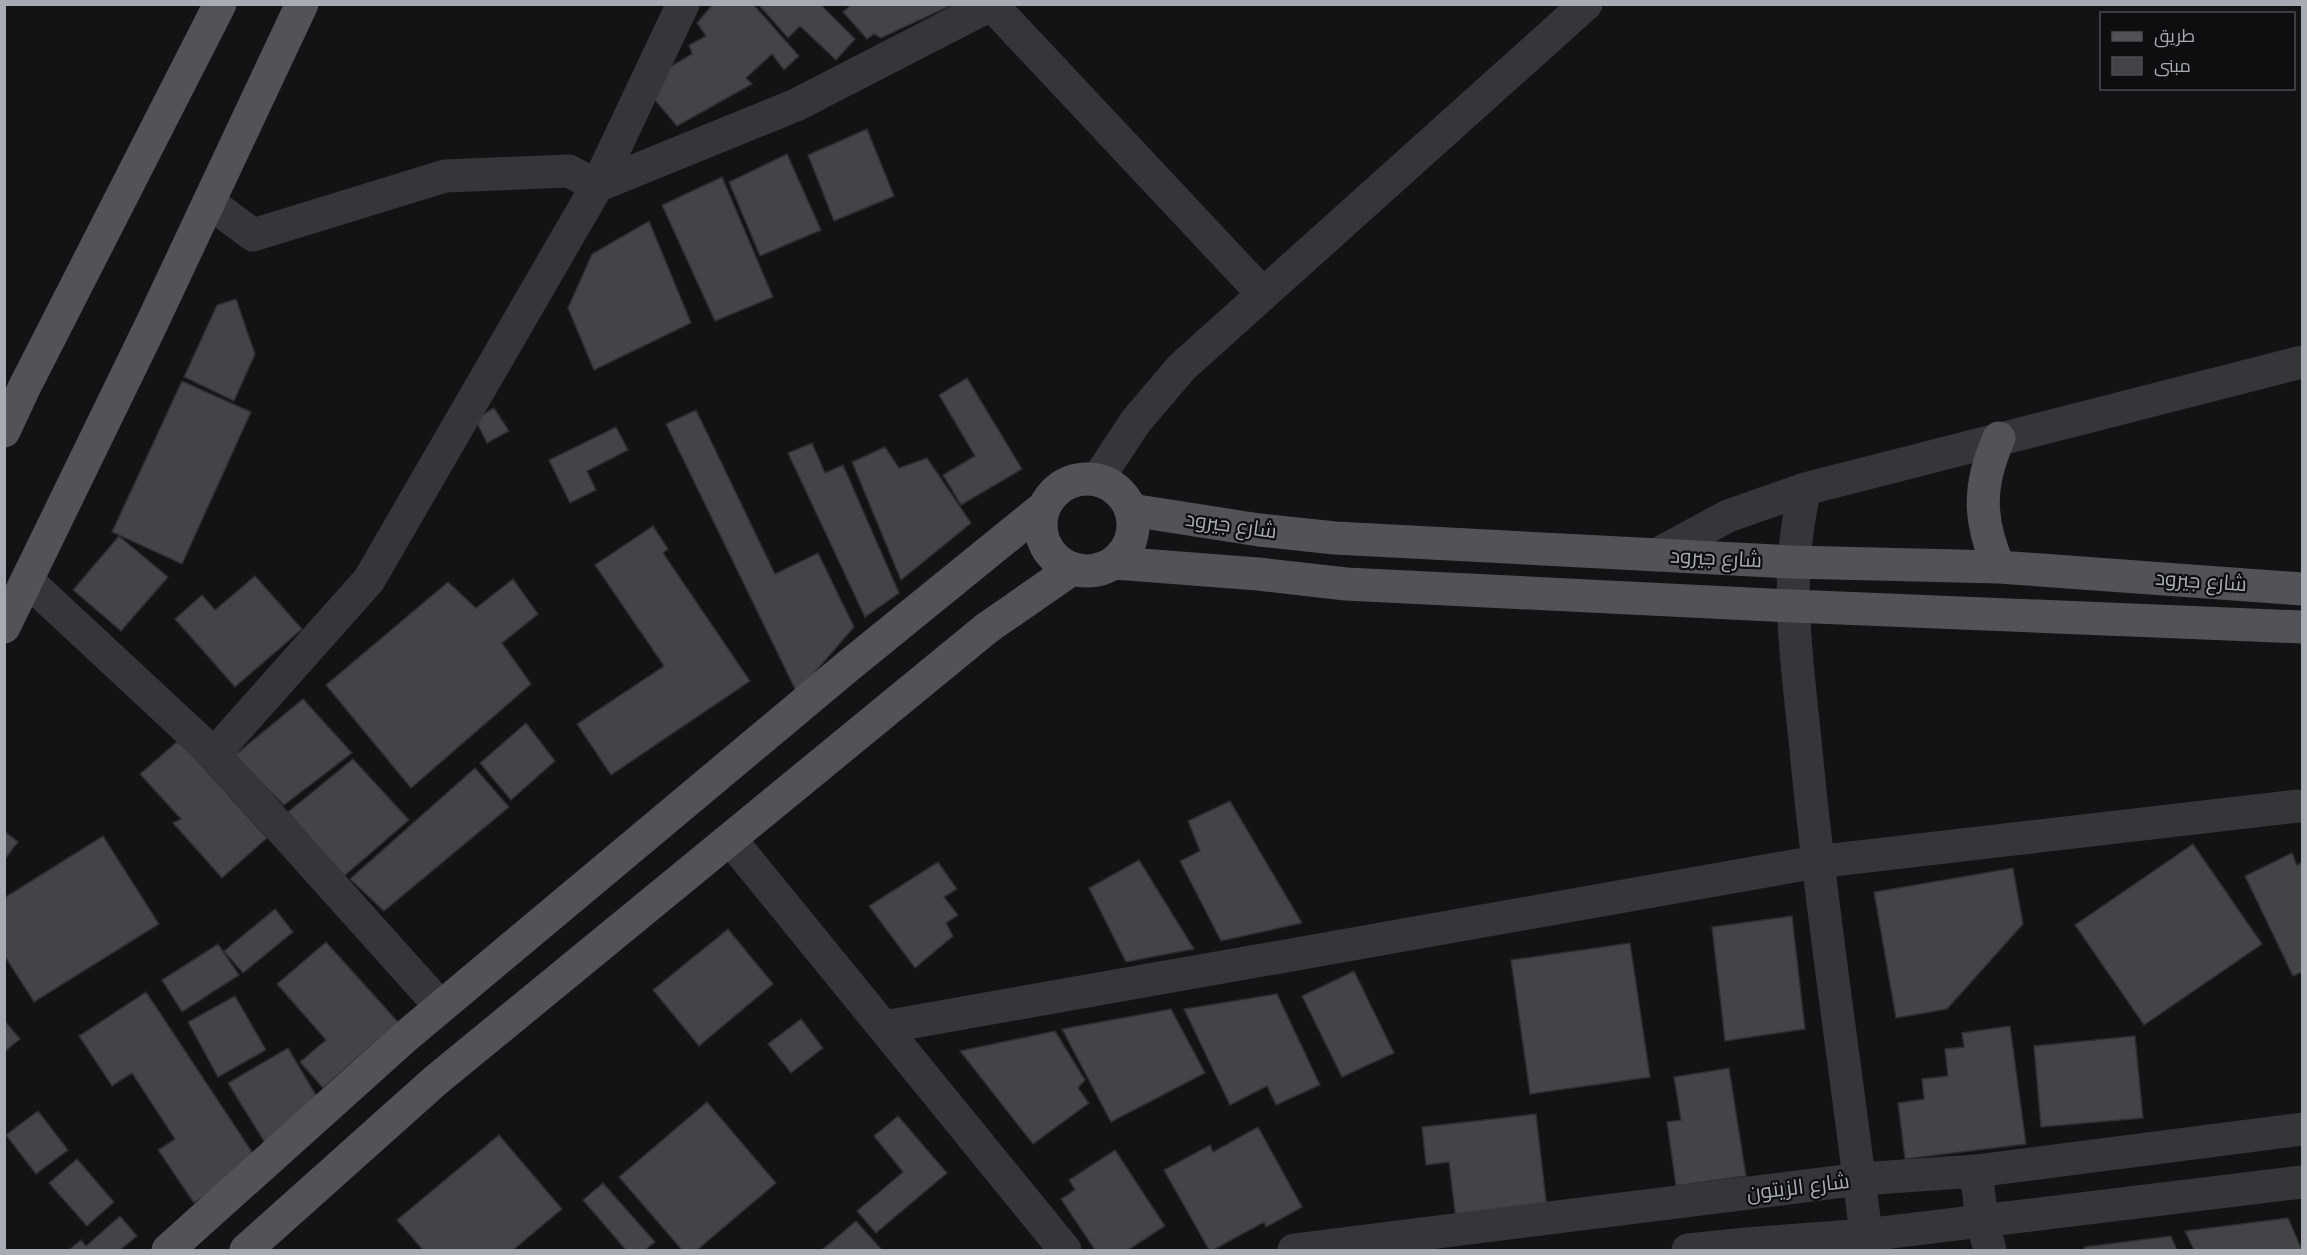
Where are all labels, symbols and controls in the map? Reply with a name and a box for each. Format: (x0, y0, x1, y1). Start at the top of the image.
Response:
legend (2100, 12, 2295, 90)
text: طريق (2154, 24, 2195, 48)
text: مبنى (2154, 54, 2191, 78)
street label: شارع جيرود (1184, 505, 1278, 545)
street label: شارع جيرود (1669, 542, 1763, 574)
street label: شارع جيرود (2154, 564, 2248, 598)
street label: شارع الزيتون (1745, 1167, 1851, 1207)

